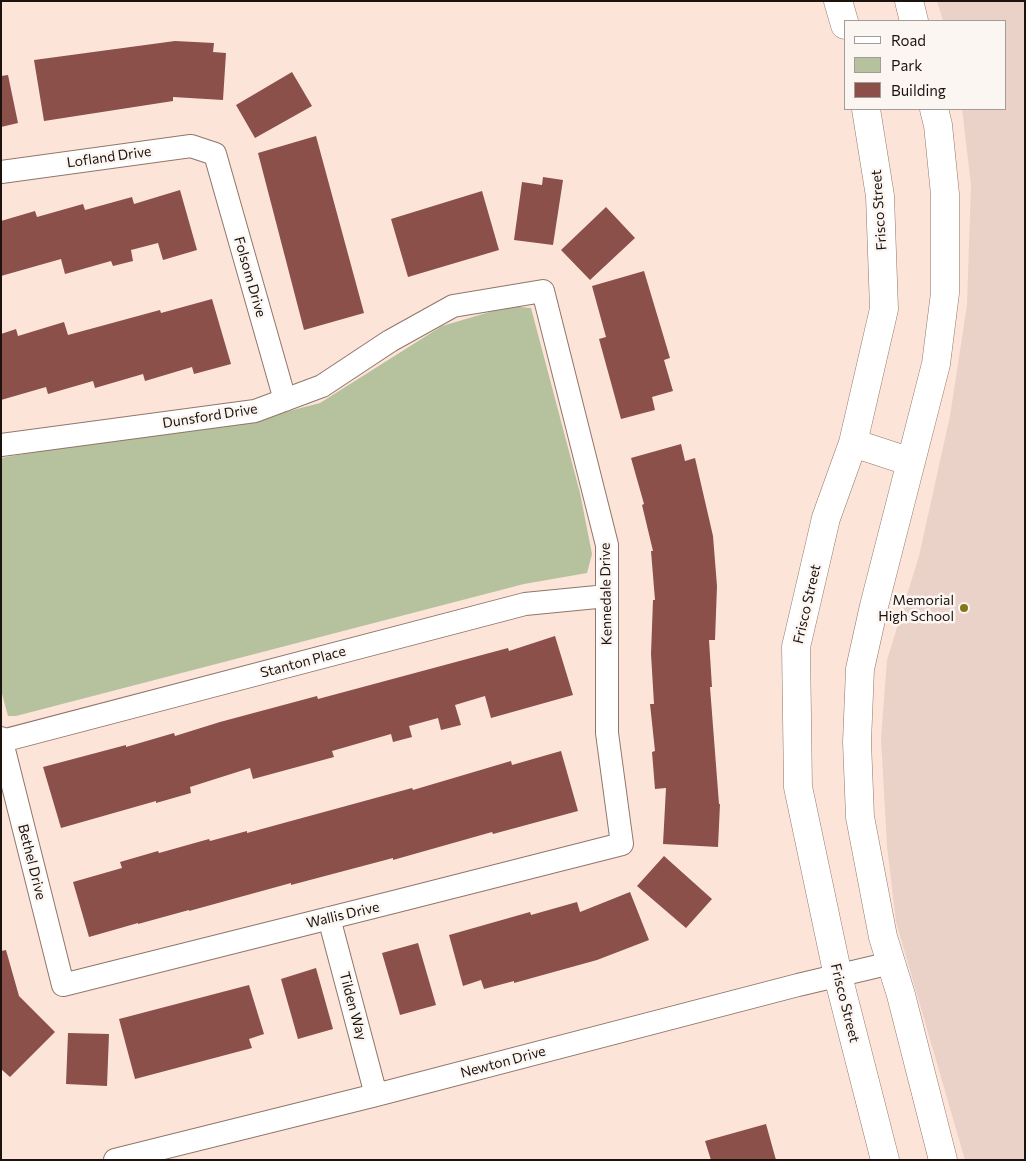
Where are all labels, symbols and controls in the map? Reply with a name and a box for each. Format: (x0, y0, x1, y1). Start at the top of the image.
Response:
legend (844, 20, 1006, 110)
text: Road (891, 31, 926, 49)
text: Park (891, 56, 922, 74)
text: Building (891, 81, 946, 99)
street label: Lofland Drive (66, 143, 152, 171)
street label: Frisco Street (868, 169, 890, 251)
street label: Folsom Drive (230, 235, 270, 319)
street label: Dunsford Drive (161, 400, 259, 432)
street label: Kennedale Drive (597, 543, 615, 645)
street label: Frisco Street (790, 563, 824, 645)
place label: Memorial High School (878, 592, 954, 624)
marker: Memorial High School (958, 602, 970, 614)
street label: Stanton Place (258, 643, 348, 681)
street label: Bethel Drive (14, 822, 50, 902)
street label: Wallis Drive (305, 898, 381, 932)
street label: Frisco Street (827, 962, 863, 1044)
street label: Tilden Way (336, 970, 370, 1042)
street label: Newton Drive (459, 1043, 547, 1081)

